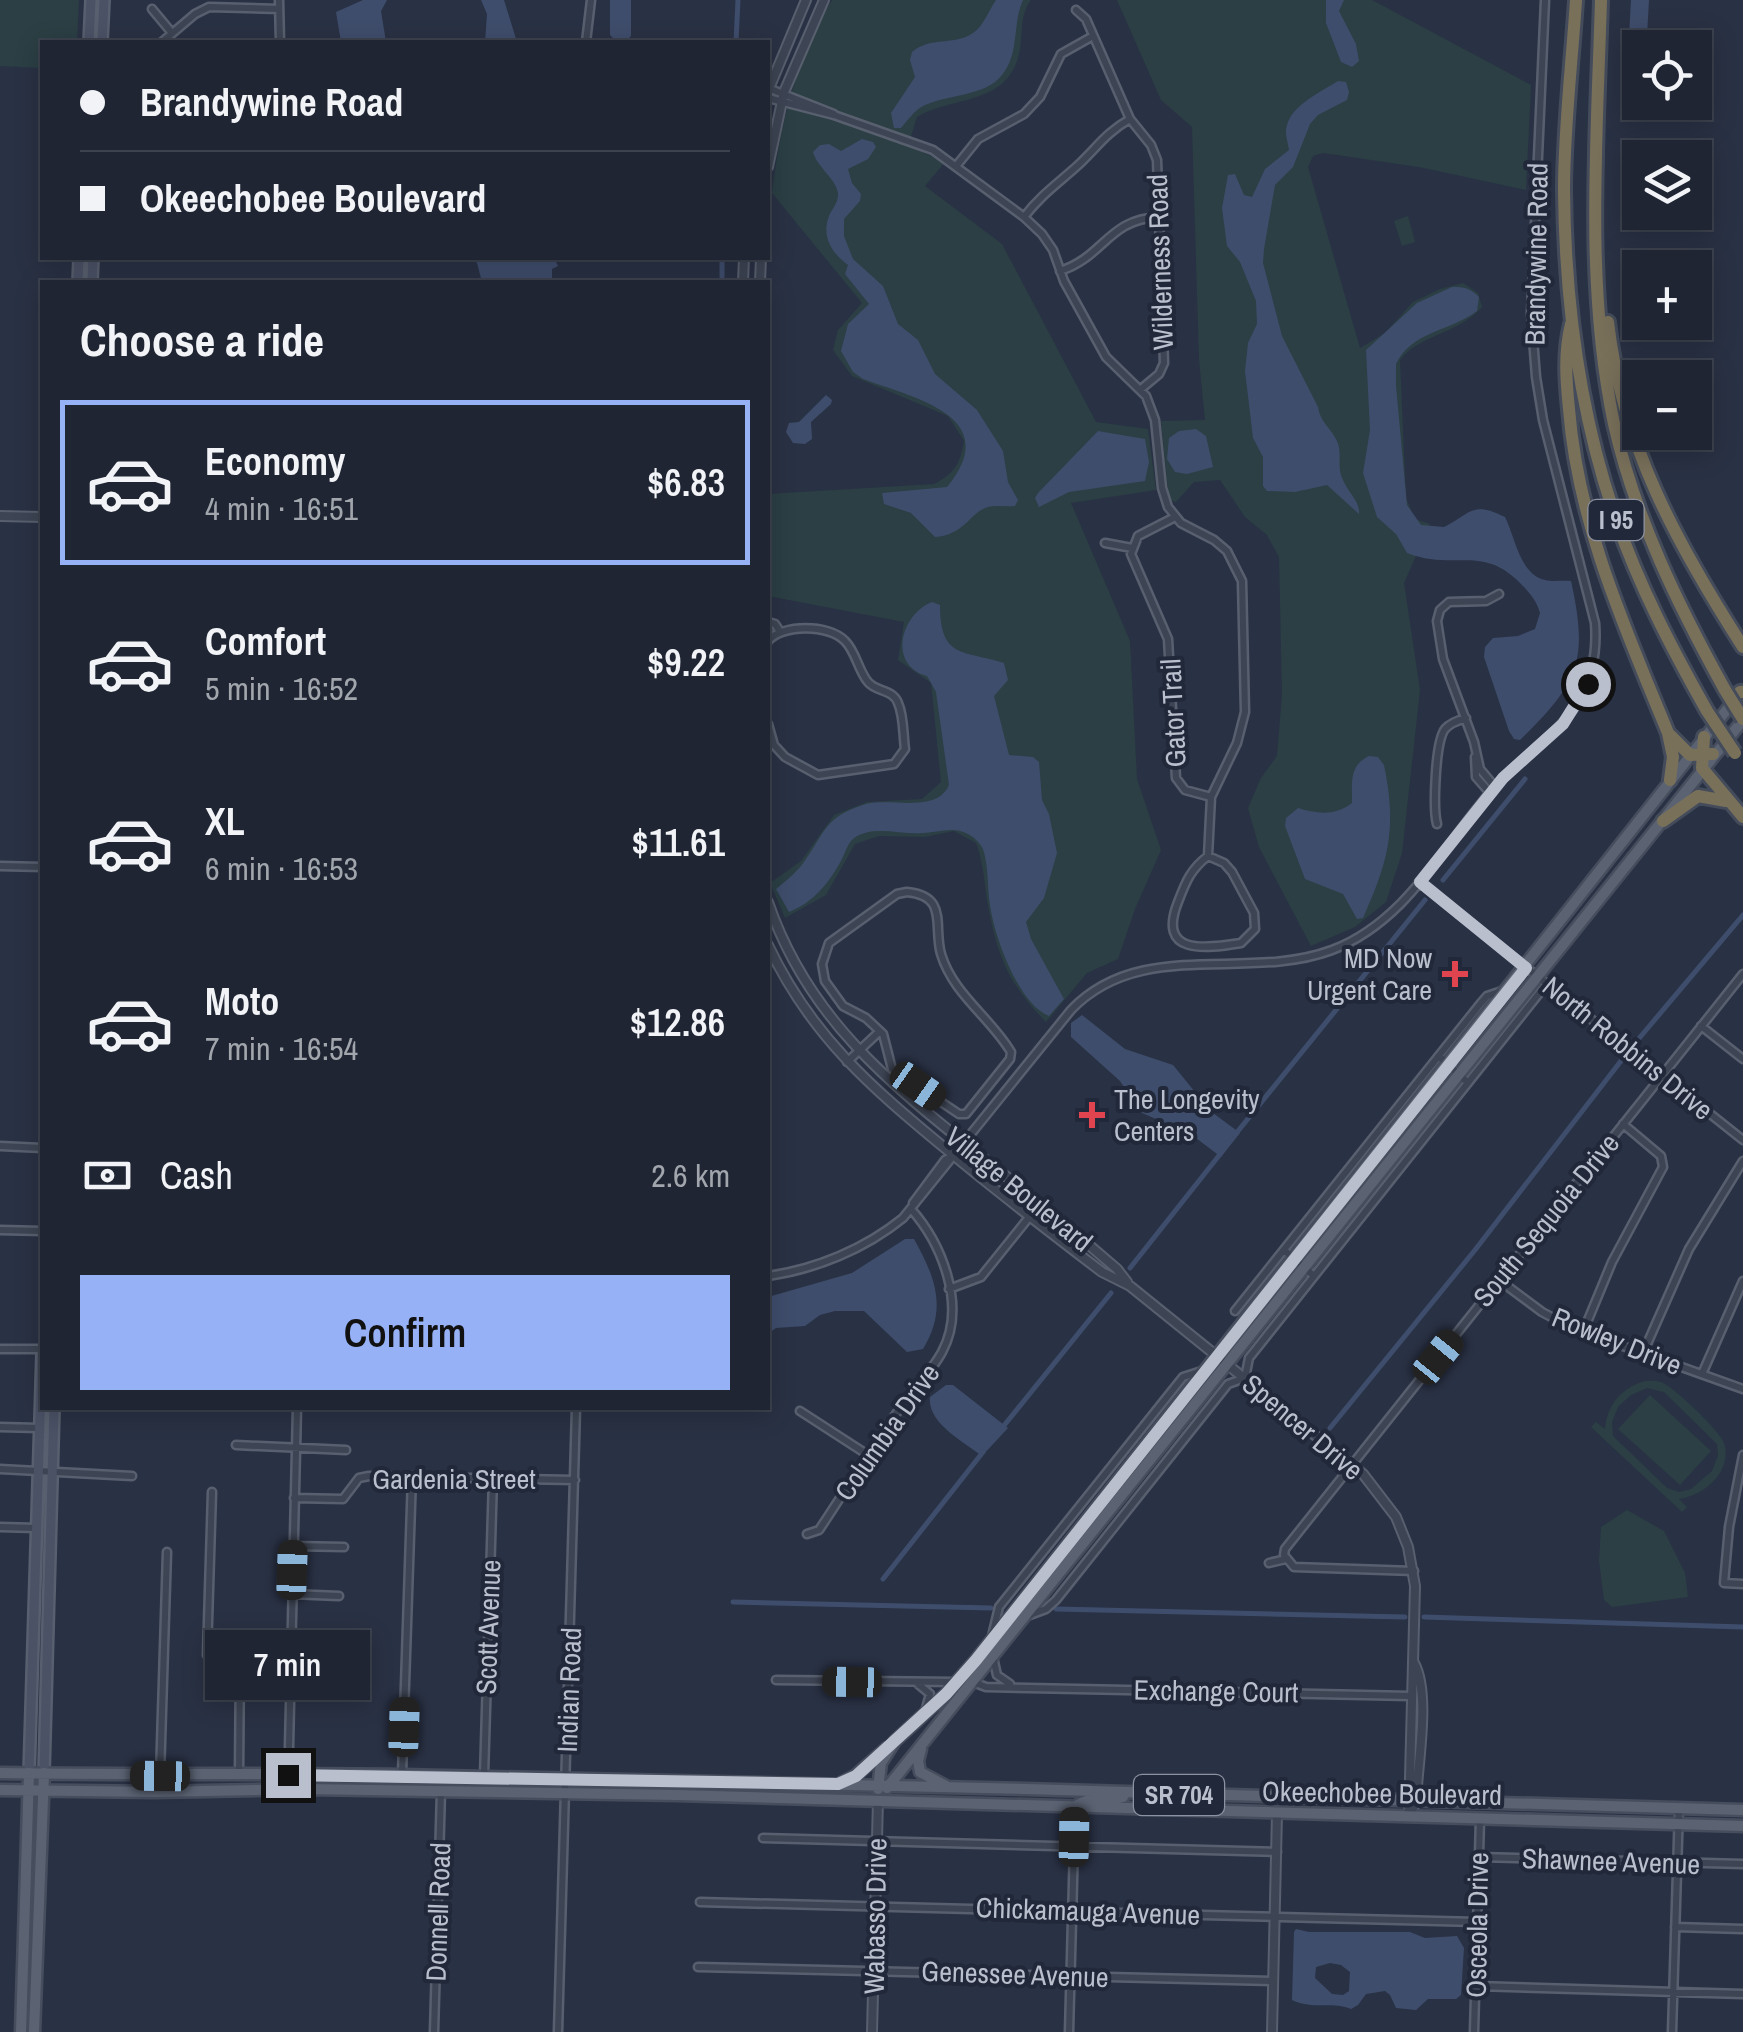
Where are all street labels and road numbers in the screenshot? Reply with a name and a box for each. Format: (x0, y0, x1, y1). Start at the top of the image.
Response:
street label: Brandywine Road (1515, 162, 1557, 346)
street label: Wilderness Road (1138, 173, 1182, 351)
road number: I 95 (1588, 500, 1644, 540)
street label: Gator Trail (1151, 658, 1195, 768)
street label: North Robbins Drive (1535, 967, 1721, 1129)
street label: Village Boulevard (937, 1118, 1101, 1260)
street label: South Sequoia Drive (1464, 1125, 1628, 1315)
street label: Rowley Drive (1547, 1298, 1687, 1384)
street label: Columbia Drive (826, 1356, 948, 1508)
street label: Spencer Drive (1235, 1365, 1371, 1489)
street label: Gardenia Street (372, 1460, 536, 1498)
street label: Scott Avenue (467, 1559, 509, 1695)
street label: Indian Road (548, 1627, 590, 1753)
street label: Exchange Court (1133, 1671, 1299, 1711)
street label: Okeechobee Boulevard (1262, 1772, 1502, 1814)
road number: SR 704 (1134, 1775, 1224, 1815)
street label: Wabasso Drive (855, 1838, 895, 1994)
street label: Shawnee Avenue (1521, 1839, 1701, 1883)
street label: Donnell Road (417, 1842, 459, 1982)
street label: Osceola Drive (1457, 1852, 1497, 1998)
street label: Chickamauga Avenue (975, 1888, 1201, 1934)
street label: Genessee Avenue (921, 1952, 1109, 1996)

